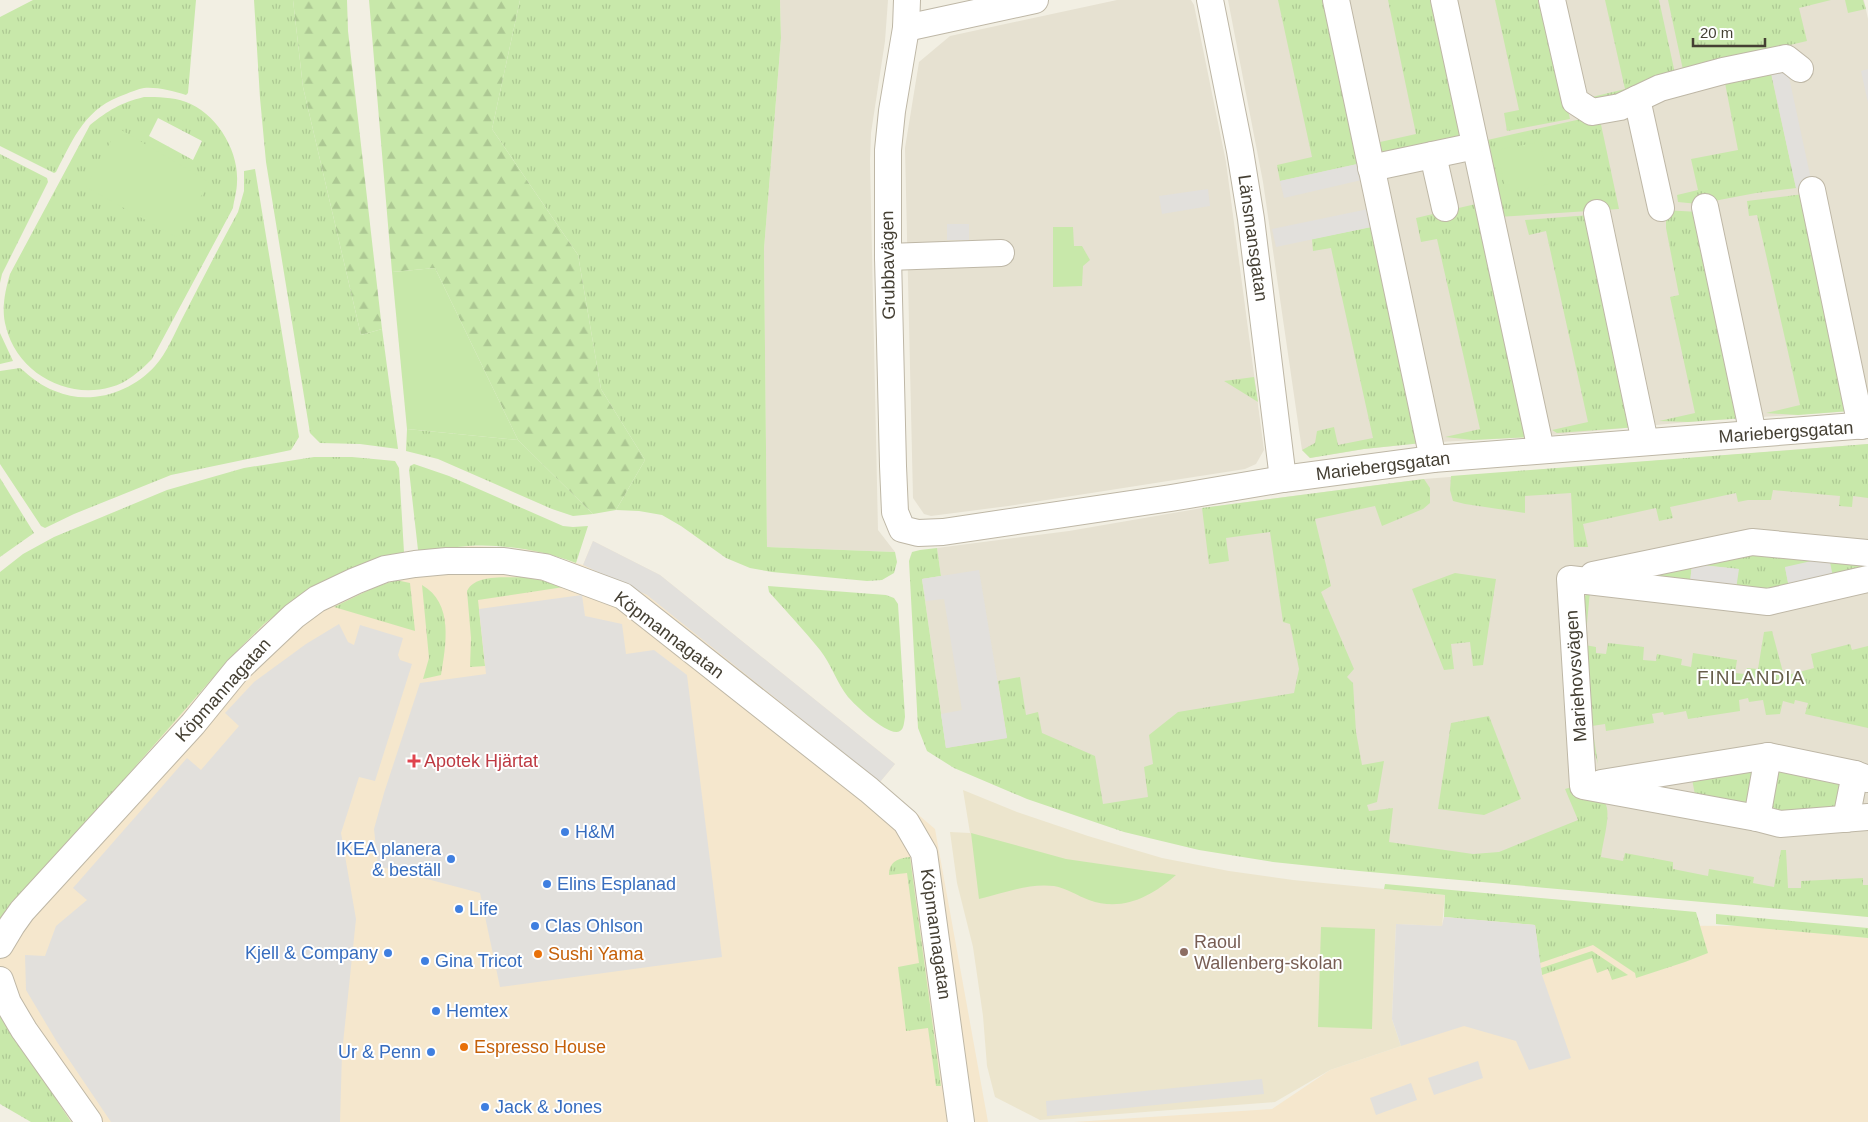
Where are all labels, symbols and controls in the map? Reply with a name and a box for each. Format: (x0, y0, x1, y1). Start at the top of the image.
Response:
scale bar (1693, 15, 1766, 47)
text: 20 m (1700, 24, 1733, 41)
street label: Länsmansgatan (1234, 173, 1272, 303)
street label: Grubbavägen (877, 210, 899, 320)
street label: Mariebergsgatan (1718, 417, 1854, 447)
street label: Mariebergsgatan (1315, 448, 1451, 484)
street label: Köpmannagatan (610, 587, 728, 683)
street label: Mariehovsvägen (1561, 609, 1591, 743)
street label: Köpmannagatan (171, 634, 275, 746)
district label: FINLANDIA (1697, 667, 1805, 688)
place label: Apotek Hjärtat (424, 751, 538, 771)
marker: Apotek Hjärtat (408, 755, 420, 767)
place label: H&M (575, 822, 615, 842)
marker: H&M (559, 826, 571, 838)
place label: IKEA planera & beställ (336, 839, 442, 880)
marker: IKEA planera & beställ (445, 853, 457, 865)
street label: Köpmannagatan (917, 867, 955, 1001)
place label: Elins Esplanad (557, 874, 676, 894)
marker: Elins Esplanad (541, 878, 553, 890)
place label: Life (469, 899, 498, 919)
marker: Life (453, 903, 465, 915)
place label: Clas Ohlson (545, 916, 643, 936)
marker: Clas Ohlson (529, 920, 541, 932)
place label: Raoul Wallenberg-skolan (1194, 932, 1342, 973)
place label: Kjell & Company (245, 943, 378, 963)
place label: Sushi Yama (548, 944, 644, 964)
marker: Raoul Wallenberg-skolan (1178, 946, 1190, 958)
marker: Kjell & Company (382, 947, 394, 959)
marker: Sushi Yama (532, 948, 544, 960)
place label: Gina Tricot (435, 951, 522, 971)
marker: Gina Tricot (419, 955, 431, 967)
place label: Hemtex (446, 1001, 508, 1021)
marker: Hemtex (430, 1005, 442, 1017)
place label: Espresso House (474, 1037, 606, 1057)
marker: Espresso House (458, 1041, 470, 1053)
place label: Ur & Penn (338, 1042, 421, 1062)
marker: Ur & Penn (425, 1046, 437, 1058)
place label: Jack & Jones (495, 1097, 602, 1117)
marker: Jack & Jones (479, 1101, 491, 1113)

